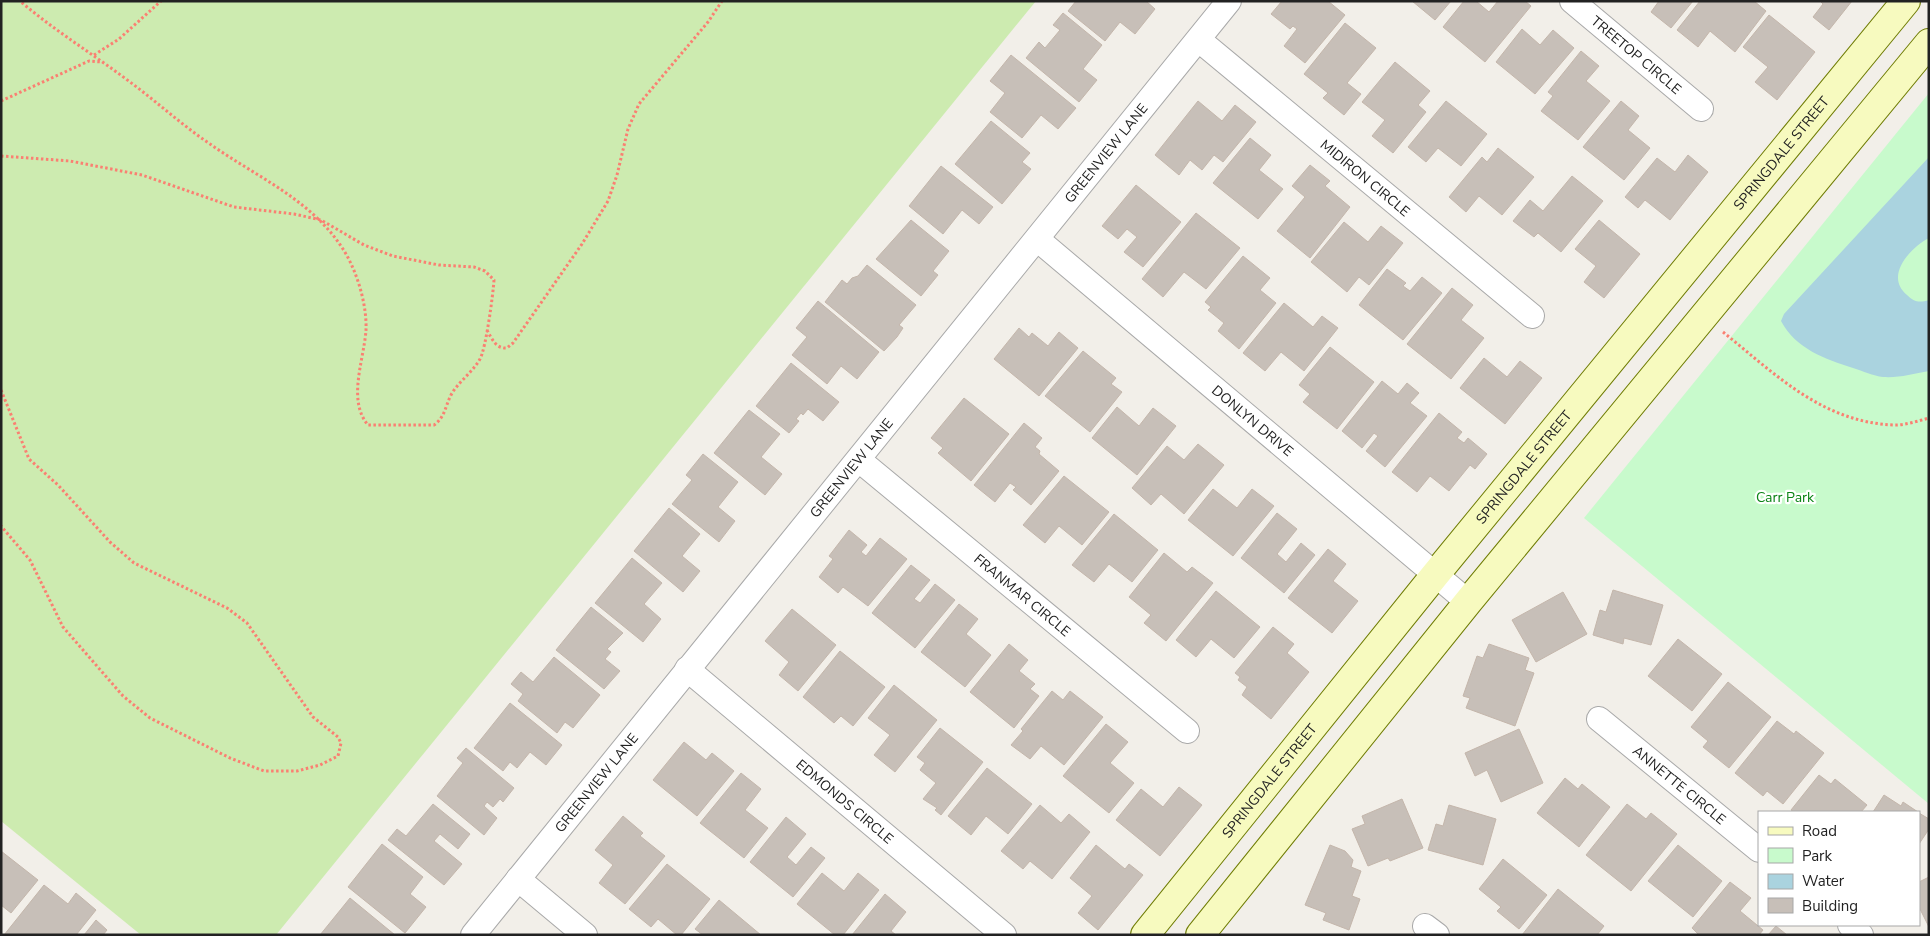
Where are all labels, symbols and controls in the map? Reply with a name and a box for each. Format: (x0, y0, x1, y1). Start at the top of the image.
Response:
street label: TREETOP CIRCLE (1587, 12, 1686, 98)
street label: SPRINGDALE STREET (1729, 92, 1834, 214)
street label: GREENVIEW LANE (1060, 99, 1152, 207)
street label: MIDIRON CIRCLE (1316, 135, 1414, 221)
street label: DONLYN DRIVE (1208, 381, 1298, 461)
street label: SPRINGDALE STREET (1471, 406, 1576, 528)
street label: GREENVIEW LANE (805, 414, 897, 522)
park label: Carr Park (1756, 488, 1815, 507)
street label: FRANMAR CIRCLE (970, 549, 1075, 641)
street label: SPRINGDALE STREET (1217, 719, 1321, 842)
street label: GREENVIEW LANE (550, 729, 642, 836)
street label: ANNETTE CIRCLE (1629, 741, 1730, 829)
street label: EDMONDS CIRCLE (792, 755, 898, 848)
legend (1758, 811, 1920, 926)
text: Road (1802, 821, 1837, 841)
text: Park (1802, 846, 1832, 866)
text: Water (1802, 871, 1845, 891)
text: Building (1802, 896, 1858, 916)

